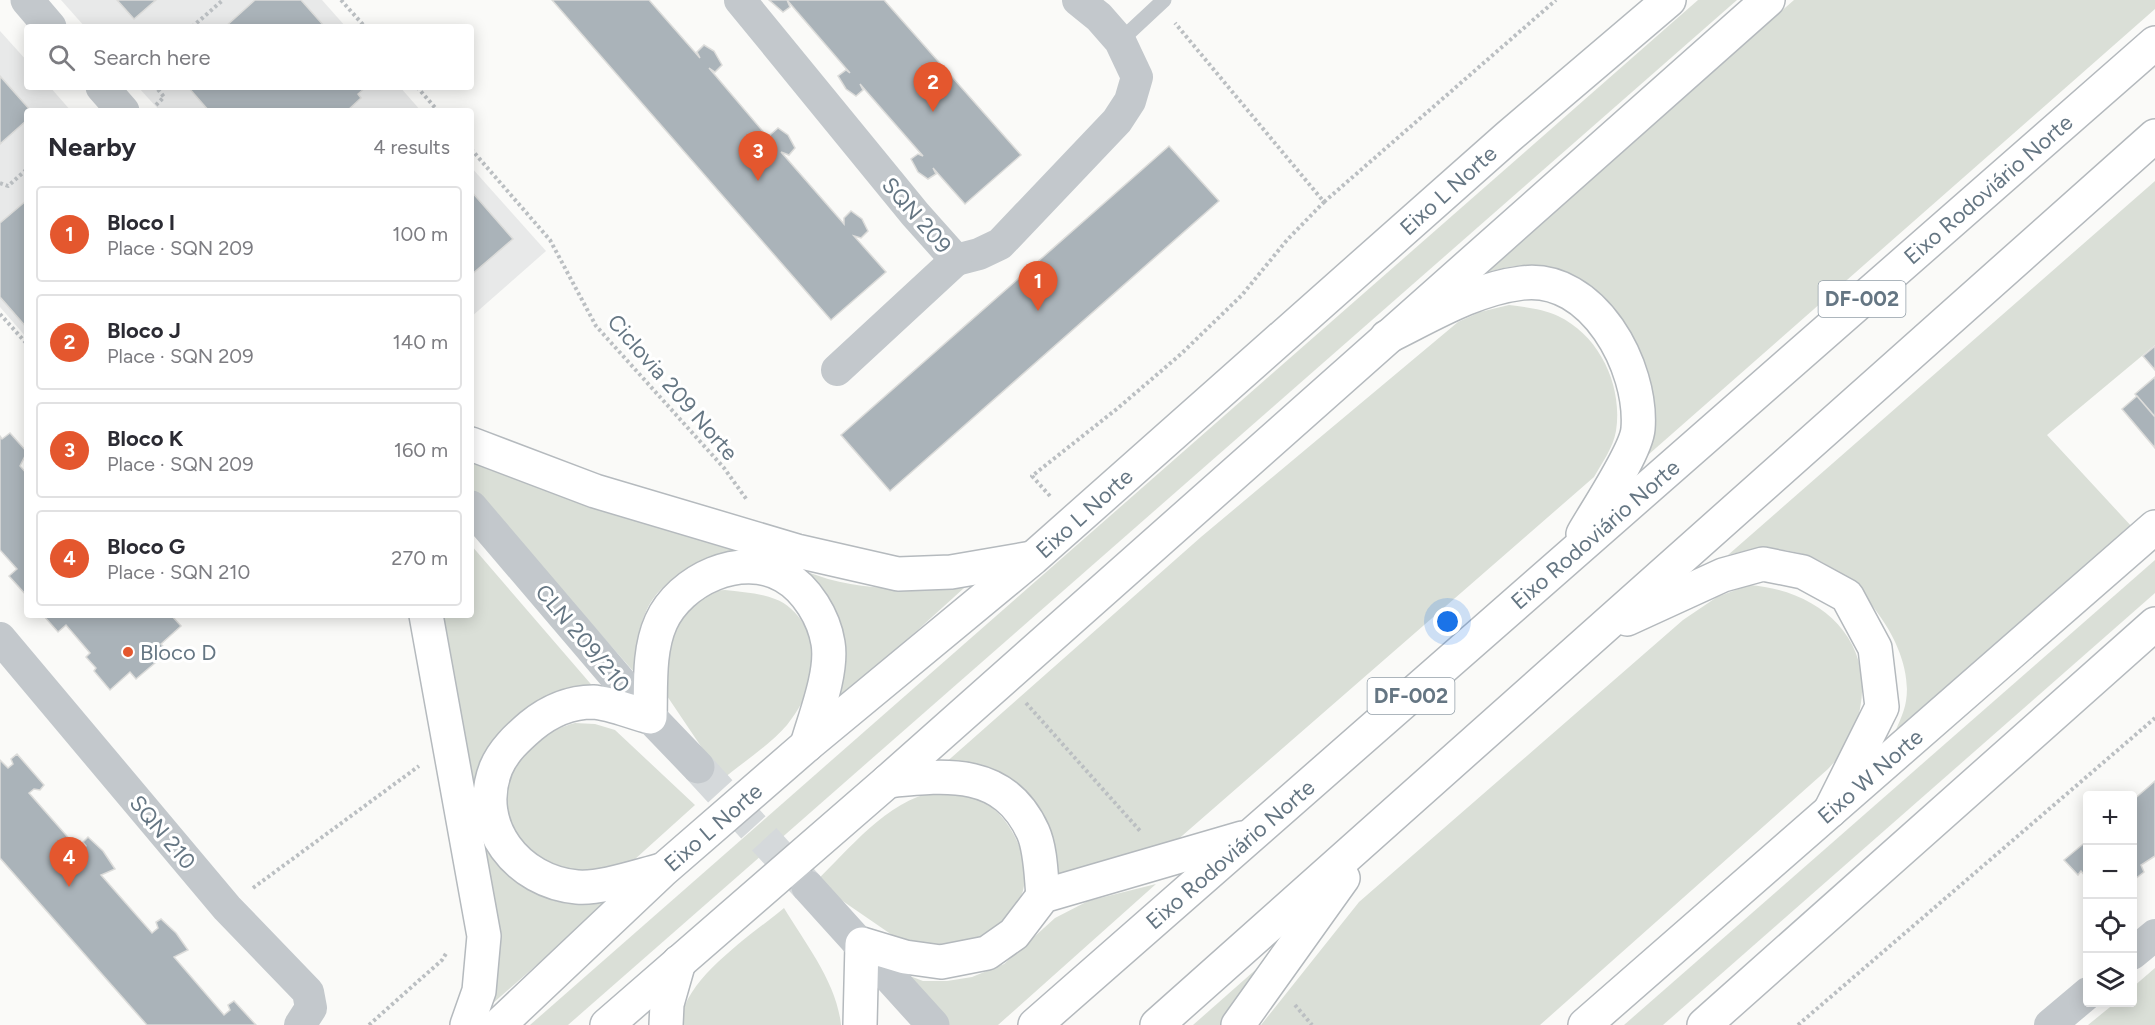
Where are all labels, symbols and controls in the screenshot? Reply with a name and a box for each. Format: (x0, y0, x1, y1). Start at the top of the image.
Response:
search box (24, 24, 474, 90)
icon: search (45, 41, 78, 74)
text: Search here (93, 44, 211, 71)
pin: 2 (914, 63, 952, 112)
street label: Eixo Rodoviário Norte (1899, 109, 2078, 270)
text: Nearby (48, 131, 136, 163)
pin: 3 (738, 132, 777, 181)
text: 4 results (373, 135, 450, 159)
street label: Eixo L Norte (1394, 140, 1502, 241)
street label: SQN 209 (876, 172, 957, 259)
text: Bloco I (107, 209, 175, 236)
text: 1 (65, 222, 74, 246)
text: 100 m (392, 222, 448, 246)
text: Place · SQN 209 (107, 236, 254, 260)
pin: 1 (1018, 262, 1058, 311)
road number: DF-002 (1818, 281, 1906, 317)
street label: Ciclovia 209 Norte (602, 309, 744, 466)
text: Bloco J (107, 317, 181, 344)
text: 2 (64, 330, 75, 354)
text: 140 m (393, 330, 448, 354)
text: Place · SQN 209 (107, 344, 254, 368)
text: Bloco K (107, 425, 183, 452)
text: 3 (64, 438, 75, 462)
text: 160 m (394, 438, 448, 462)
text: Place · SQN 209 (107, 452, 254, 476)
street label: Eixo Rodoviário Norte (1506, 454, 1685, 615)
street label: Eixo L Norte (1030, 463, 1138, 564)
text: Bloco G (107, 533, 185, 560)
text: 4 (63, 546, 76, 570)
text: 270 m (391, 546, 448, 570)
text: Place · SQN 210 (107, 560, 250, 584)
street label: CLN 209/210 (530, 579, 636, 698)
your location (1433, 607, 1462, 636)
place label: Bloco D (140, 639, 216, 666)
marker: Bloco D (121, 645, 135, 659)
road number: DF-002 (1368, 678, 1454, 714)
street label: Eixo W Norte (1812, 723, 1929, 829)
street label: Eixo Rodoviário Norte (1141, 774, 1320, 935)
street label: Eixo L Norte (659, 777, 768, 877)
street label: SQN 210 (124, 790, 201, 875)
map controls (2083, 791, 2137, 1007)
button: + (2083, 791, 2137, 845)
pin: 4 (50, 838, 88, 887)
button: − (2083, 845, 2137, 899)
button: locate (2083, 899, 2137, 953)
button: layers (2083, 953, 2137, 1007)

